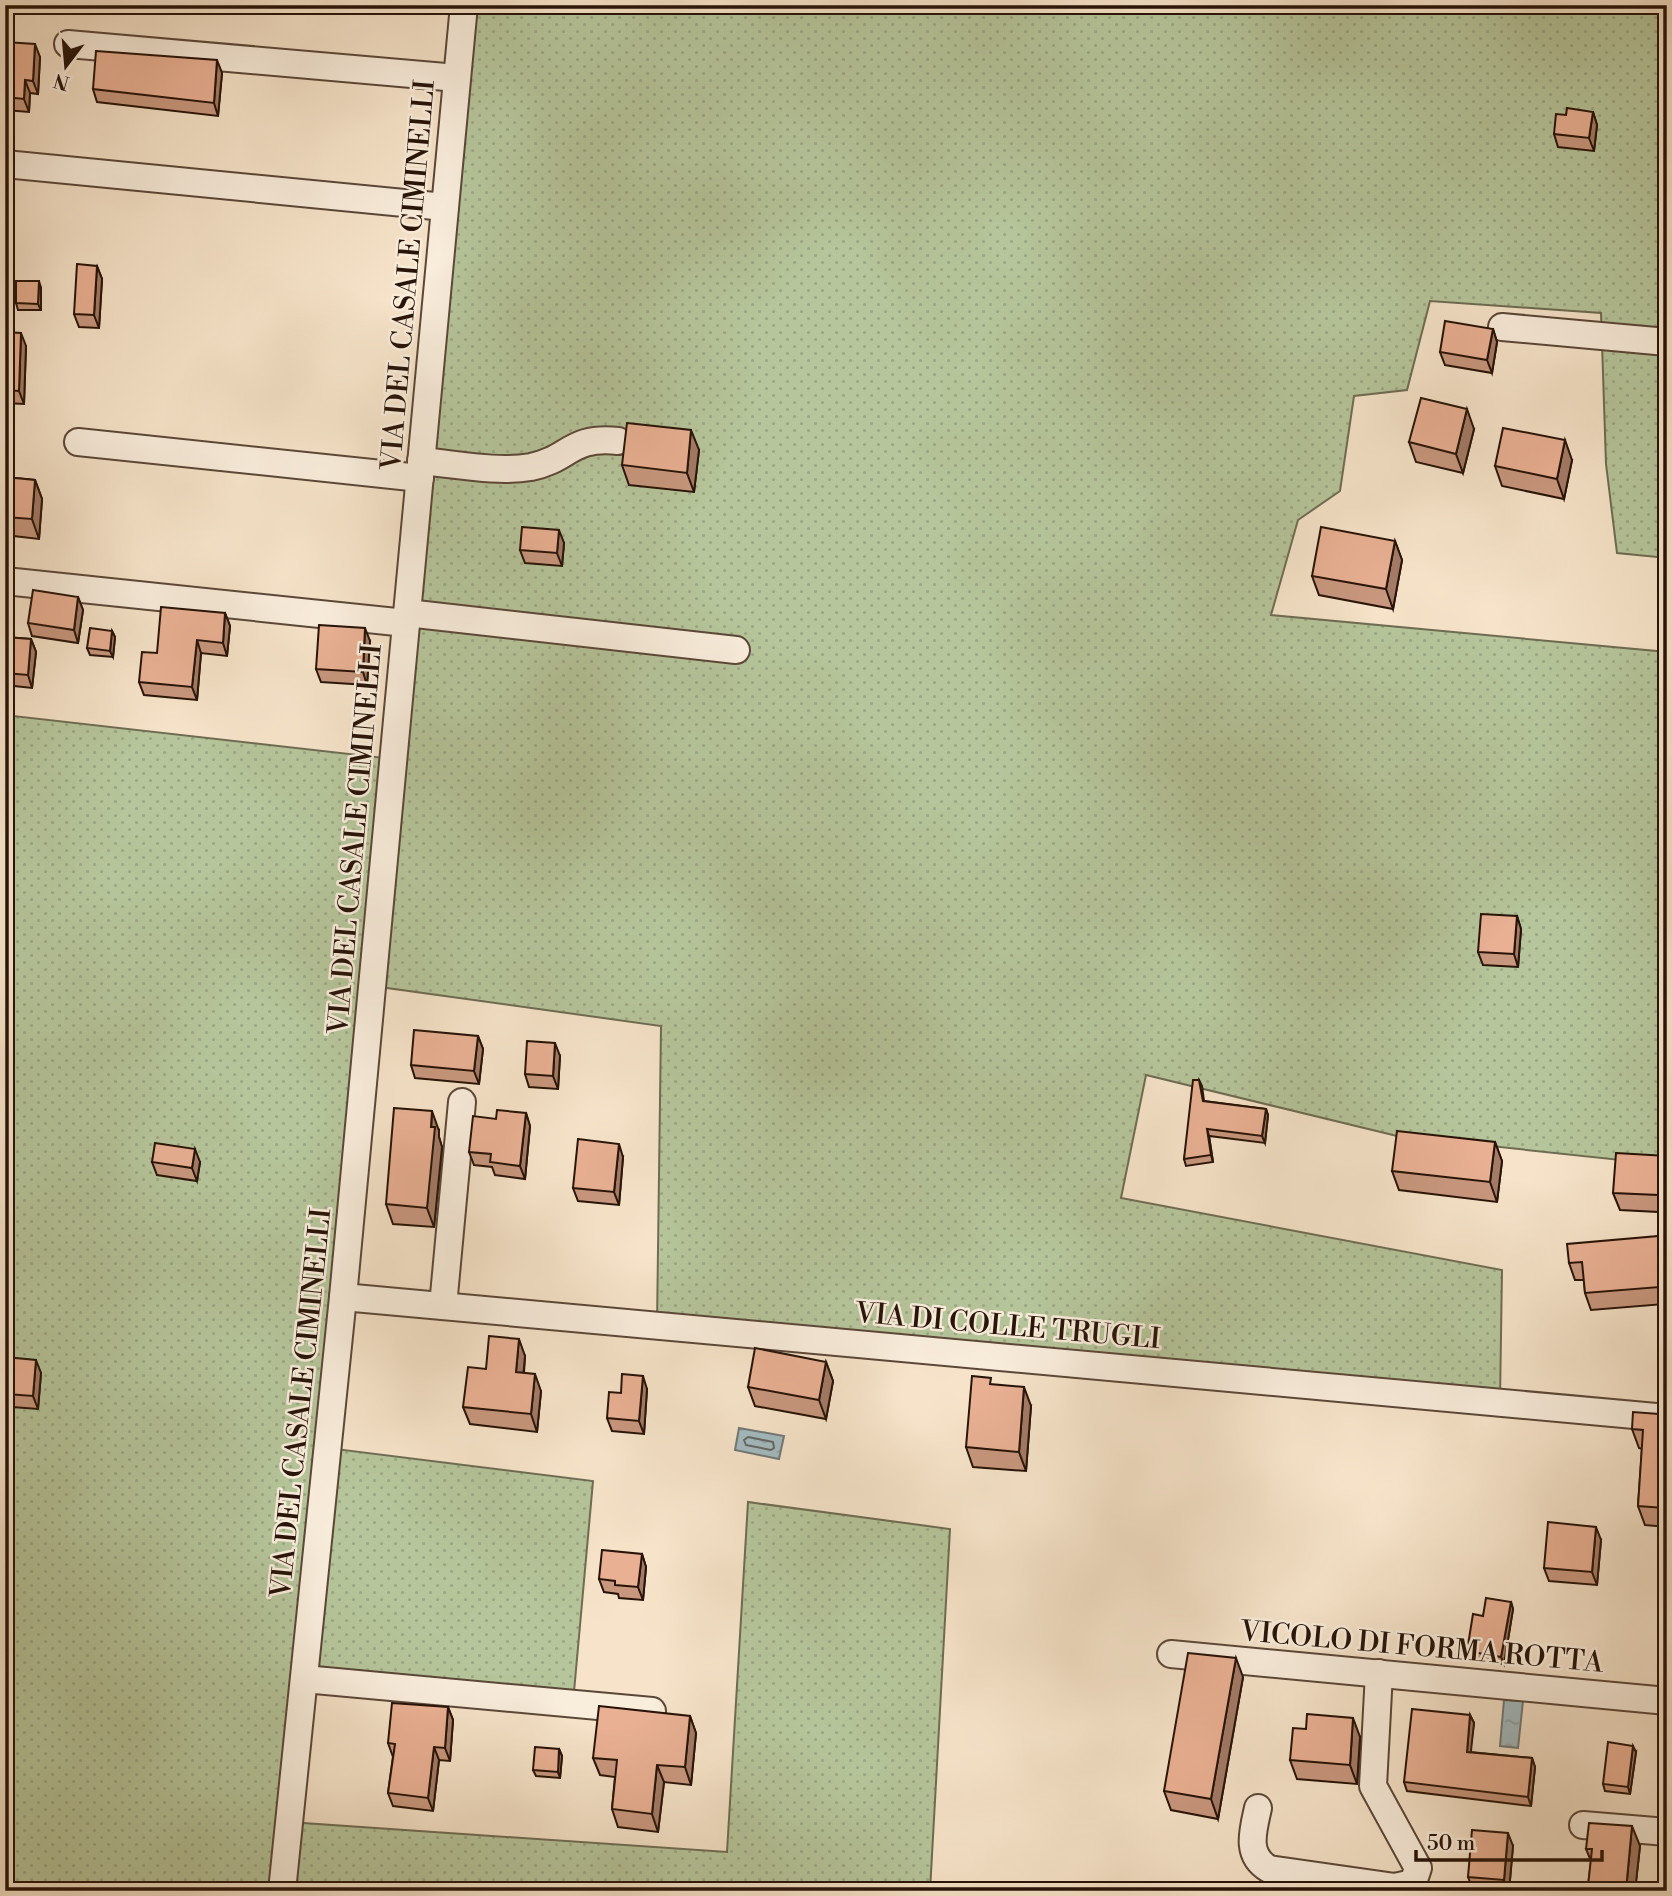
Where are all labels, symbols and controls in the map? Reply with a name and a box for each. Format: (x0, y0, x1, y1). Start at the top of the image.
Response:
north arrow (32, 32, 102, 102)
text: N (51, 68, 72, 95)
street label: VIA DEL CASALE CIMINELLI (374, 78, 443, 473)
street label: VIA DEL CASALE CIMINELLI (321, 642, 390, 1037)
street label: VIA DEL CASALE CIMINELLI (264, 1206, 339, 1601)
street label: VIA DI COLLE TRUGLI (853, 1296, 1162, 1357)
street label: VICOLO DI FORMA ROTTA (1238, 1614, 1606, 1681)
scale bar (1416, 1819, 1602, 1863)
text: 50 m (1427, 1831, 1475, 1857)

